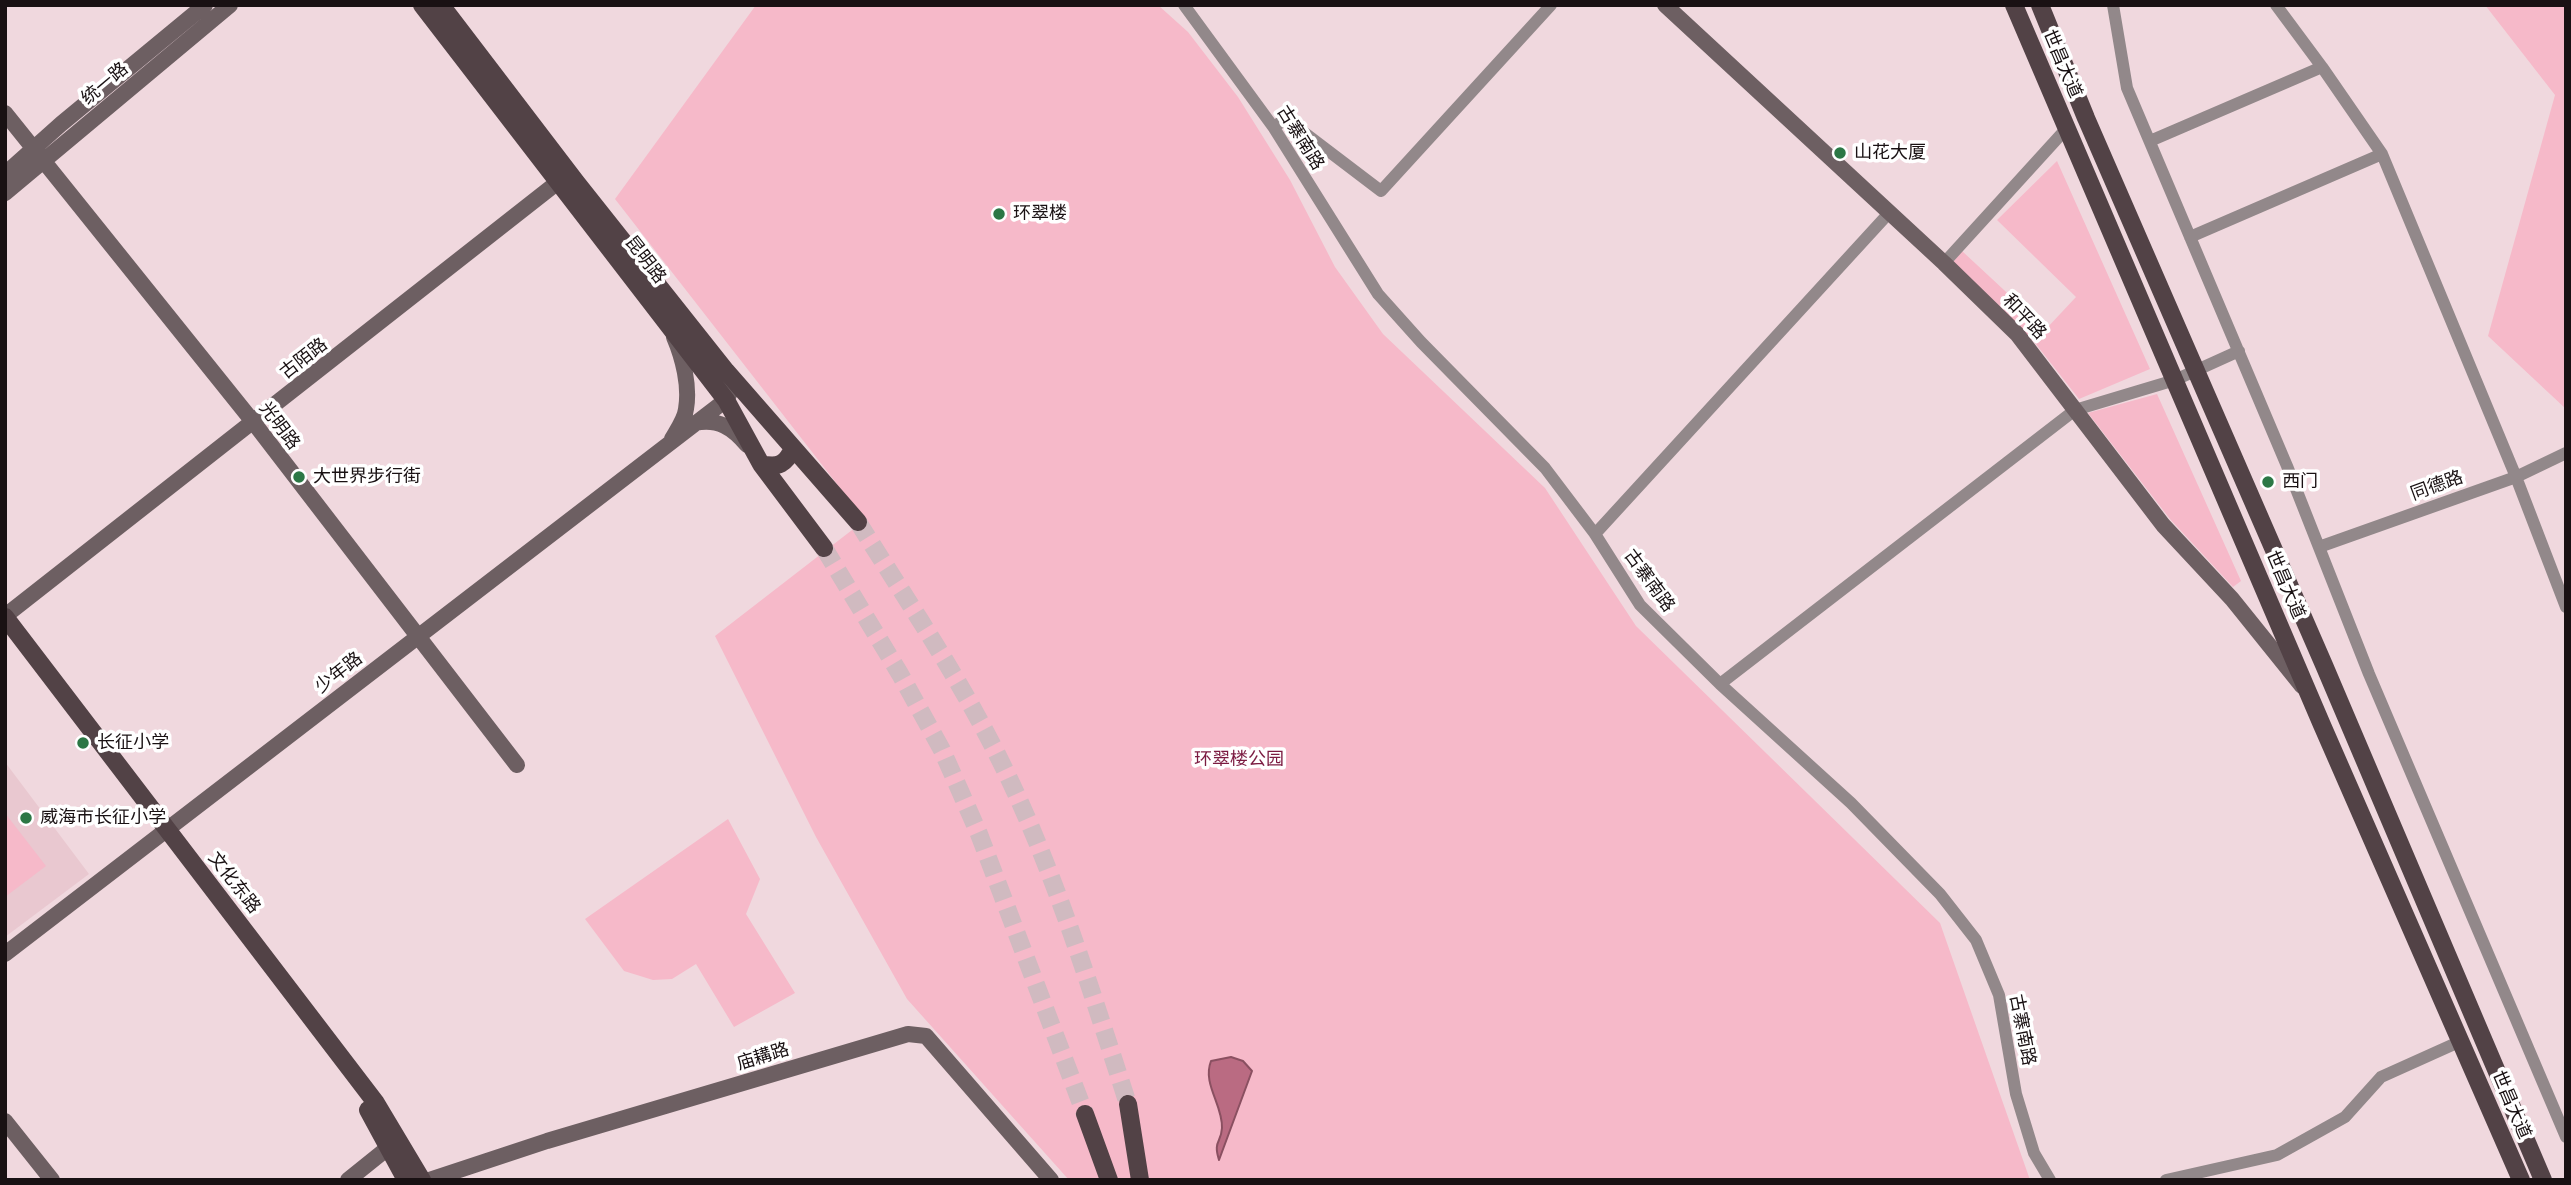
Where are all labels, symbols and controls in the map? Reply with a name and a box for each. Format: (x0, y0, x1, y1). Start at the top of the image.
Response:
street label: 世昌大道 (2038, 27, 2086, 101)
street label: 统一路 (77, 58, 133, 110)
street label: 古寨南路 (1272, 102, 1328, 174)
place label: 山花大厦 (1854, 142, 1926, 164)
marker: 山花大厦 (1832, 145, 1848, 161)
place label: 环翠楼 (1013, 203, 1067, 225)
marker: 环翠楼 (991, 206, 1007, 222)
street label: 昆明路 (620, 232, 670, 288)
street label: 和平路 (1998, 290, 2050, 344)
street label: 古陌路 (276, 334, 332, 384)
street label: 光明路 (254, 398, 304, 454)
place label: 大世界步行街 (313, 466, 421, 488)
street label: 同德路 (2408, 467, 2466, 505)
marker: 大世界步行街 (291, 469, 307, 485)
place label: 西门 (2282, 471, 2318, 493)
marker: 西门 (2260, 474, 2276, 490)
street label: 古寨南路 (1619, 546, 1679, 616)
street label: 世昌大道 (2261, 548, 2309, 622)
street label: 少年路 (311, 648, 367, 698)
place label: 长征小学 (97, 732, 169, 754)
marker: 长征小学 (75, 735, 91, 751)
park label: 环翠楼公园 (1194, 749, 1284, 771)
place label: 威海市长征小学 (40, 807, 166, 829)
marker: 威海市长征小学 (18, 810, 34, 826)
street label: 文化东路 (203, 848, 265, 918)
street label: 古寨南路 (2005, 993, 2039, 1067)
street label: 庙耩路 (734, 1039, 792, 1075)
street label: 世昌大道 (2487, 1068, 2535, 1142)

